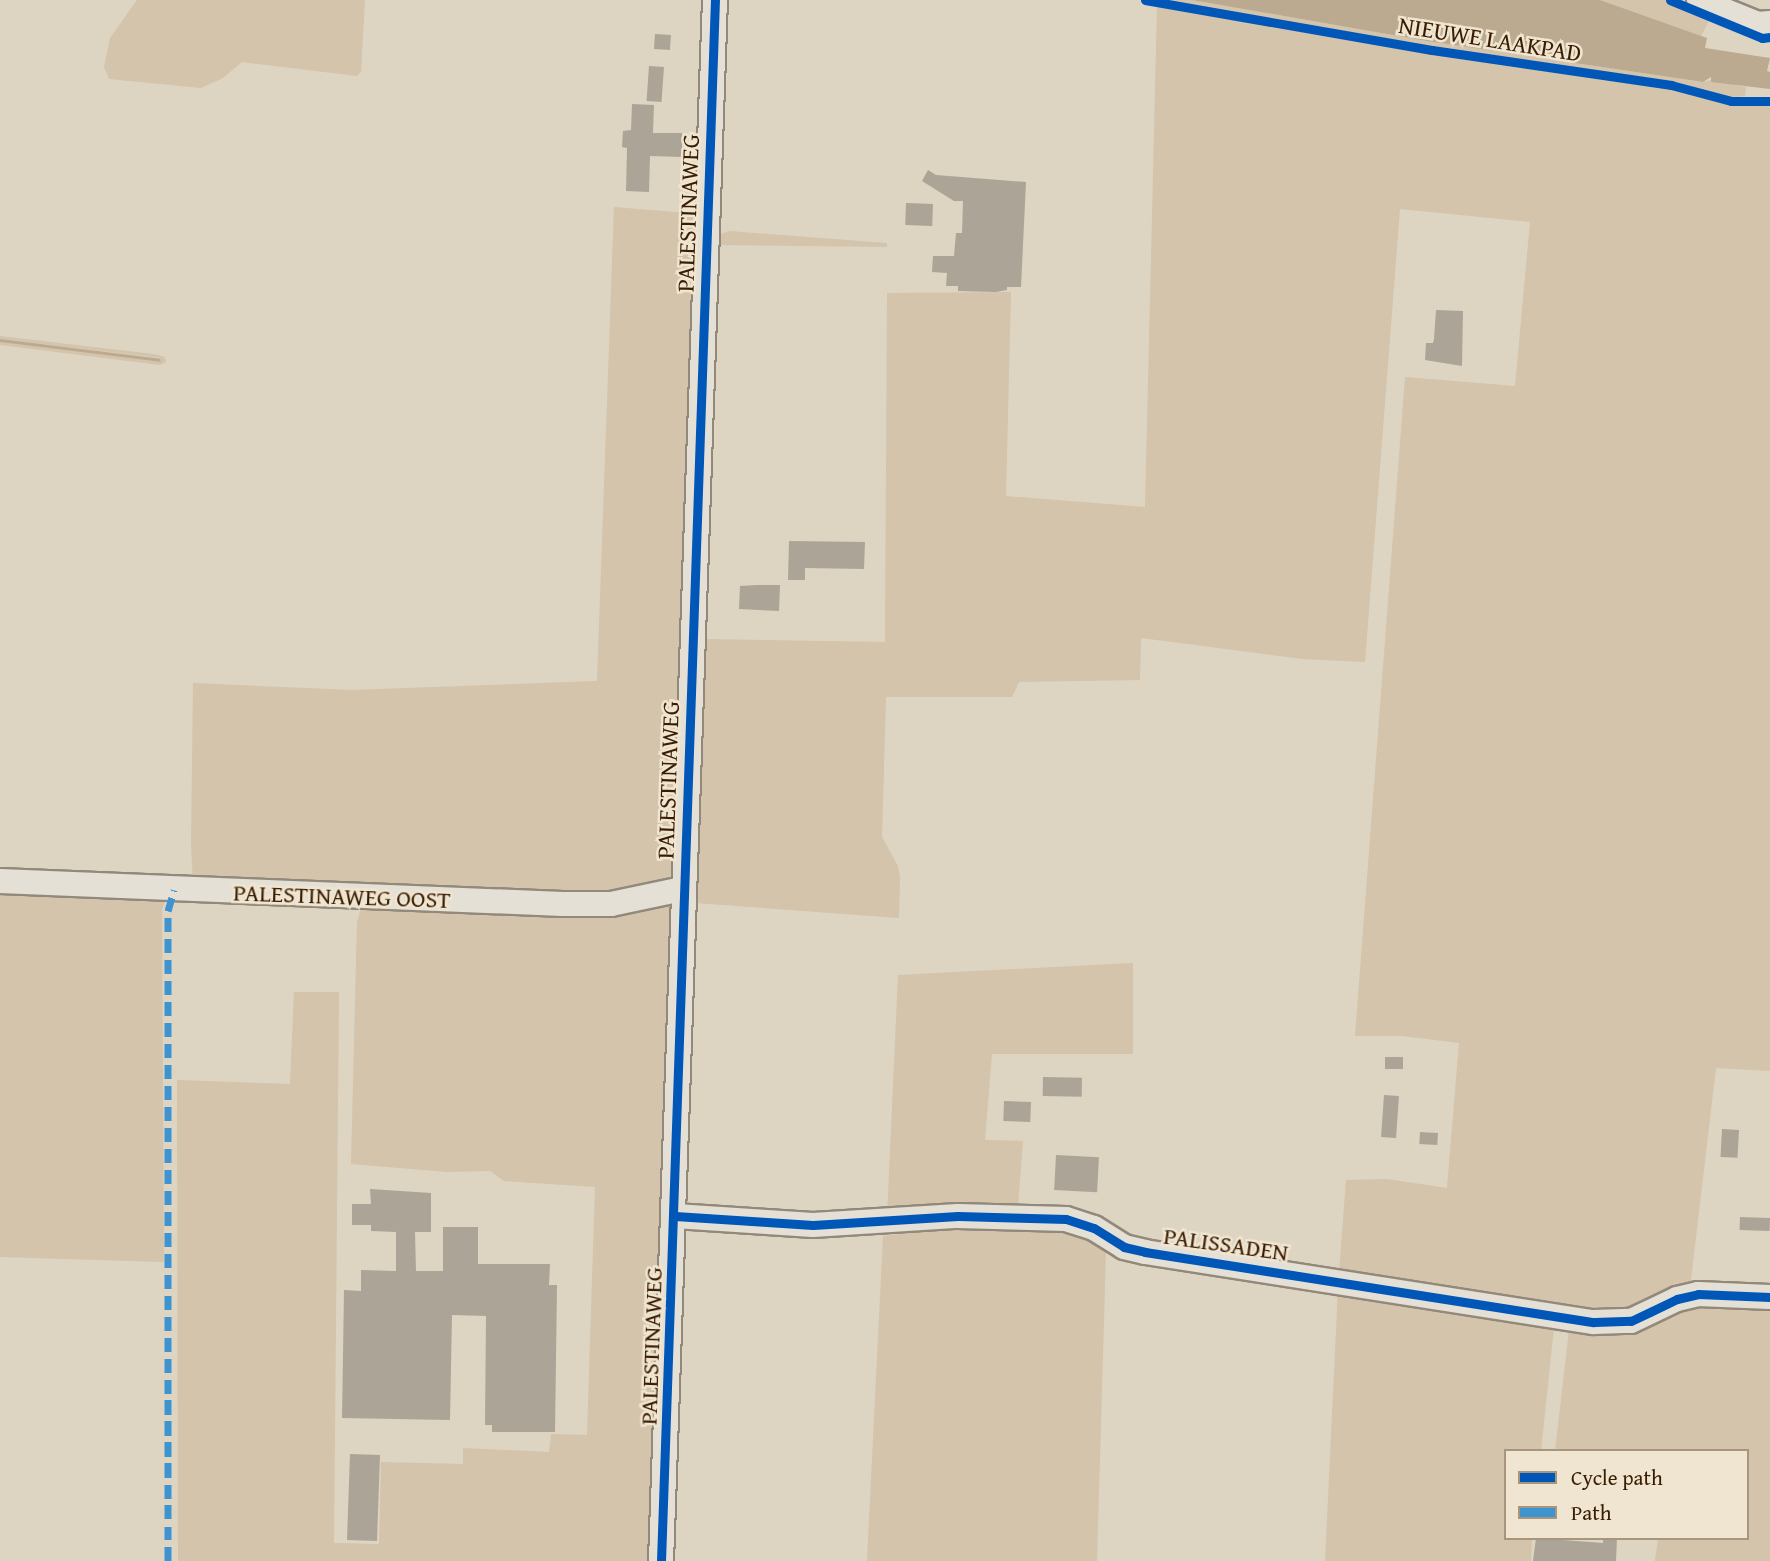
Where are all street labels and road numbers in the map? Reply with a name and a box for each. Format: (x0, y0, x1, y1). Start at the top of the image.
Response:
street label: NIEUWE LAAKPAD (1397, 10, 1583, 68)
street label: PALESTINAWEG (671, 134, 705, 292)
street label: PALESTINAWEG (651, 701, 685, 859)
street label: PALESTINAWEG OOST (233, 878, 451, 914)
street label: PALISSADEN (1162, 1221, 1290, 1267)
street label: PALESTINAWEG (634, 1267, 668, 1425)

